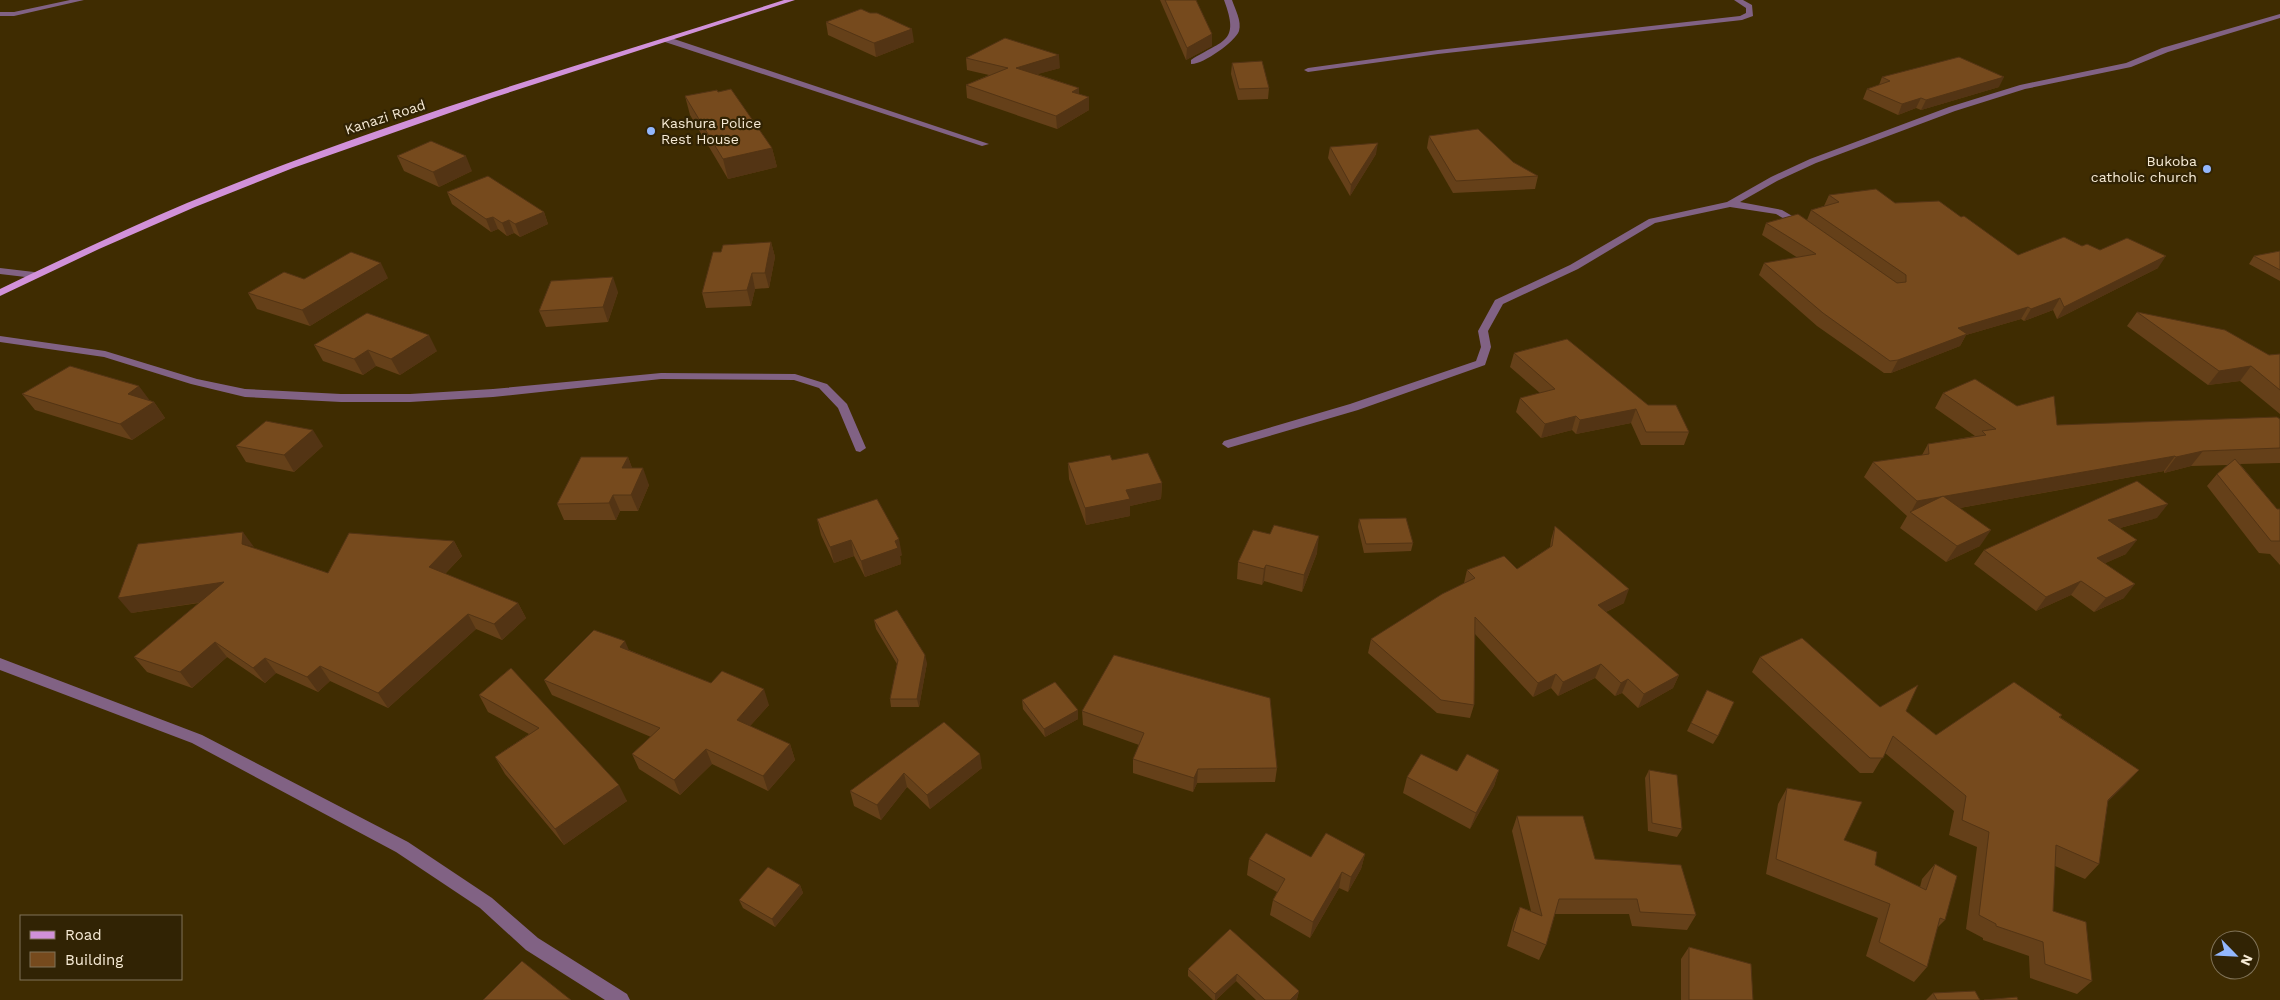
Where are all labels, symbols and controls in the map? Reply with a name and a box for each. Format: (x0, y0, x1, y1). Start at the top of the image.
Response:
street label: Kanazi Road (343, 96, 427, 138)
place label: Kashura Police Rest House (661, 115, 761, 147)
marker: Kashura Police Rest House (645, 125, 657, 137)
place label: Bukoba catholic church (2091, 153, 2197, 185)
marker: Bukoba catholic church (2201, 163, 2213, 175)
legend (20, 915, 182, 980)
text: Road (65, 926, 102, 944)
north arrow (2210, 930, 2260, 980)
text: Building (65, 951, 123, 969)
text: N (2237, 952, 2256, 968)

